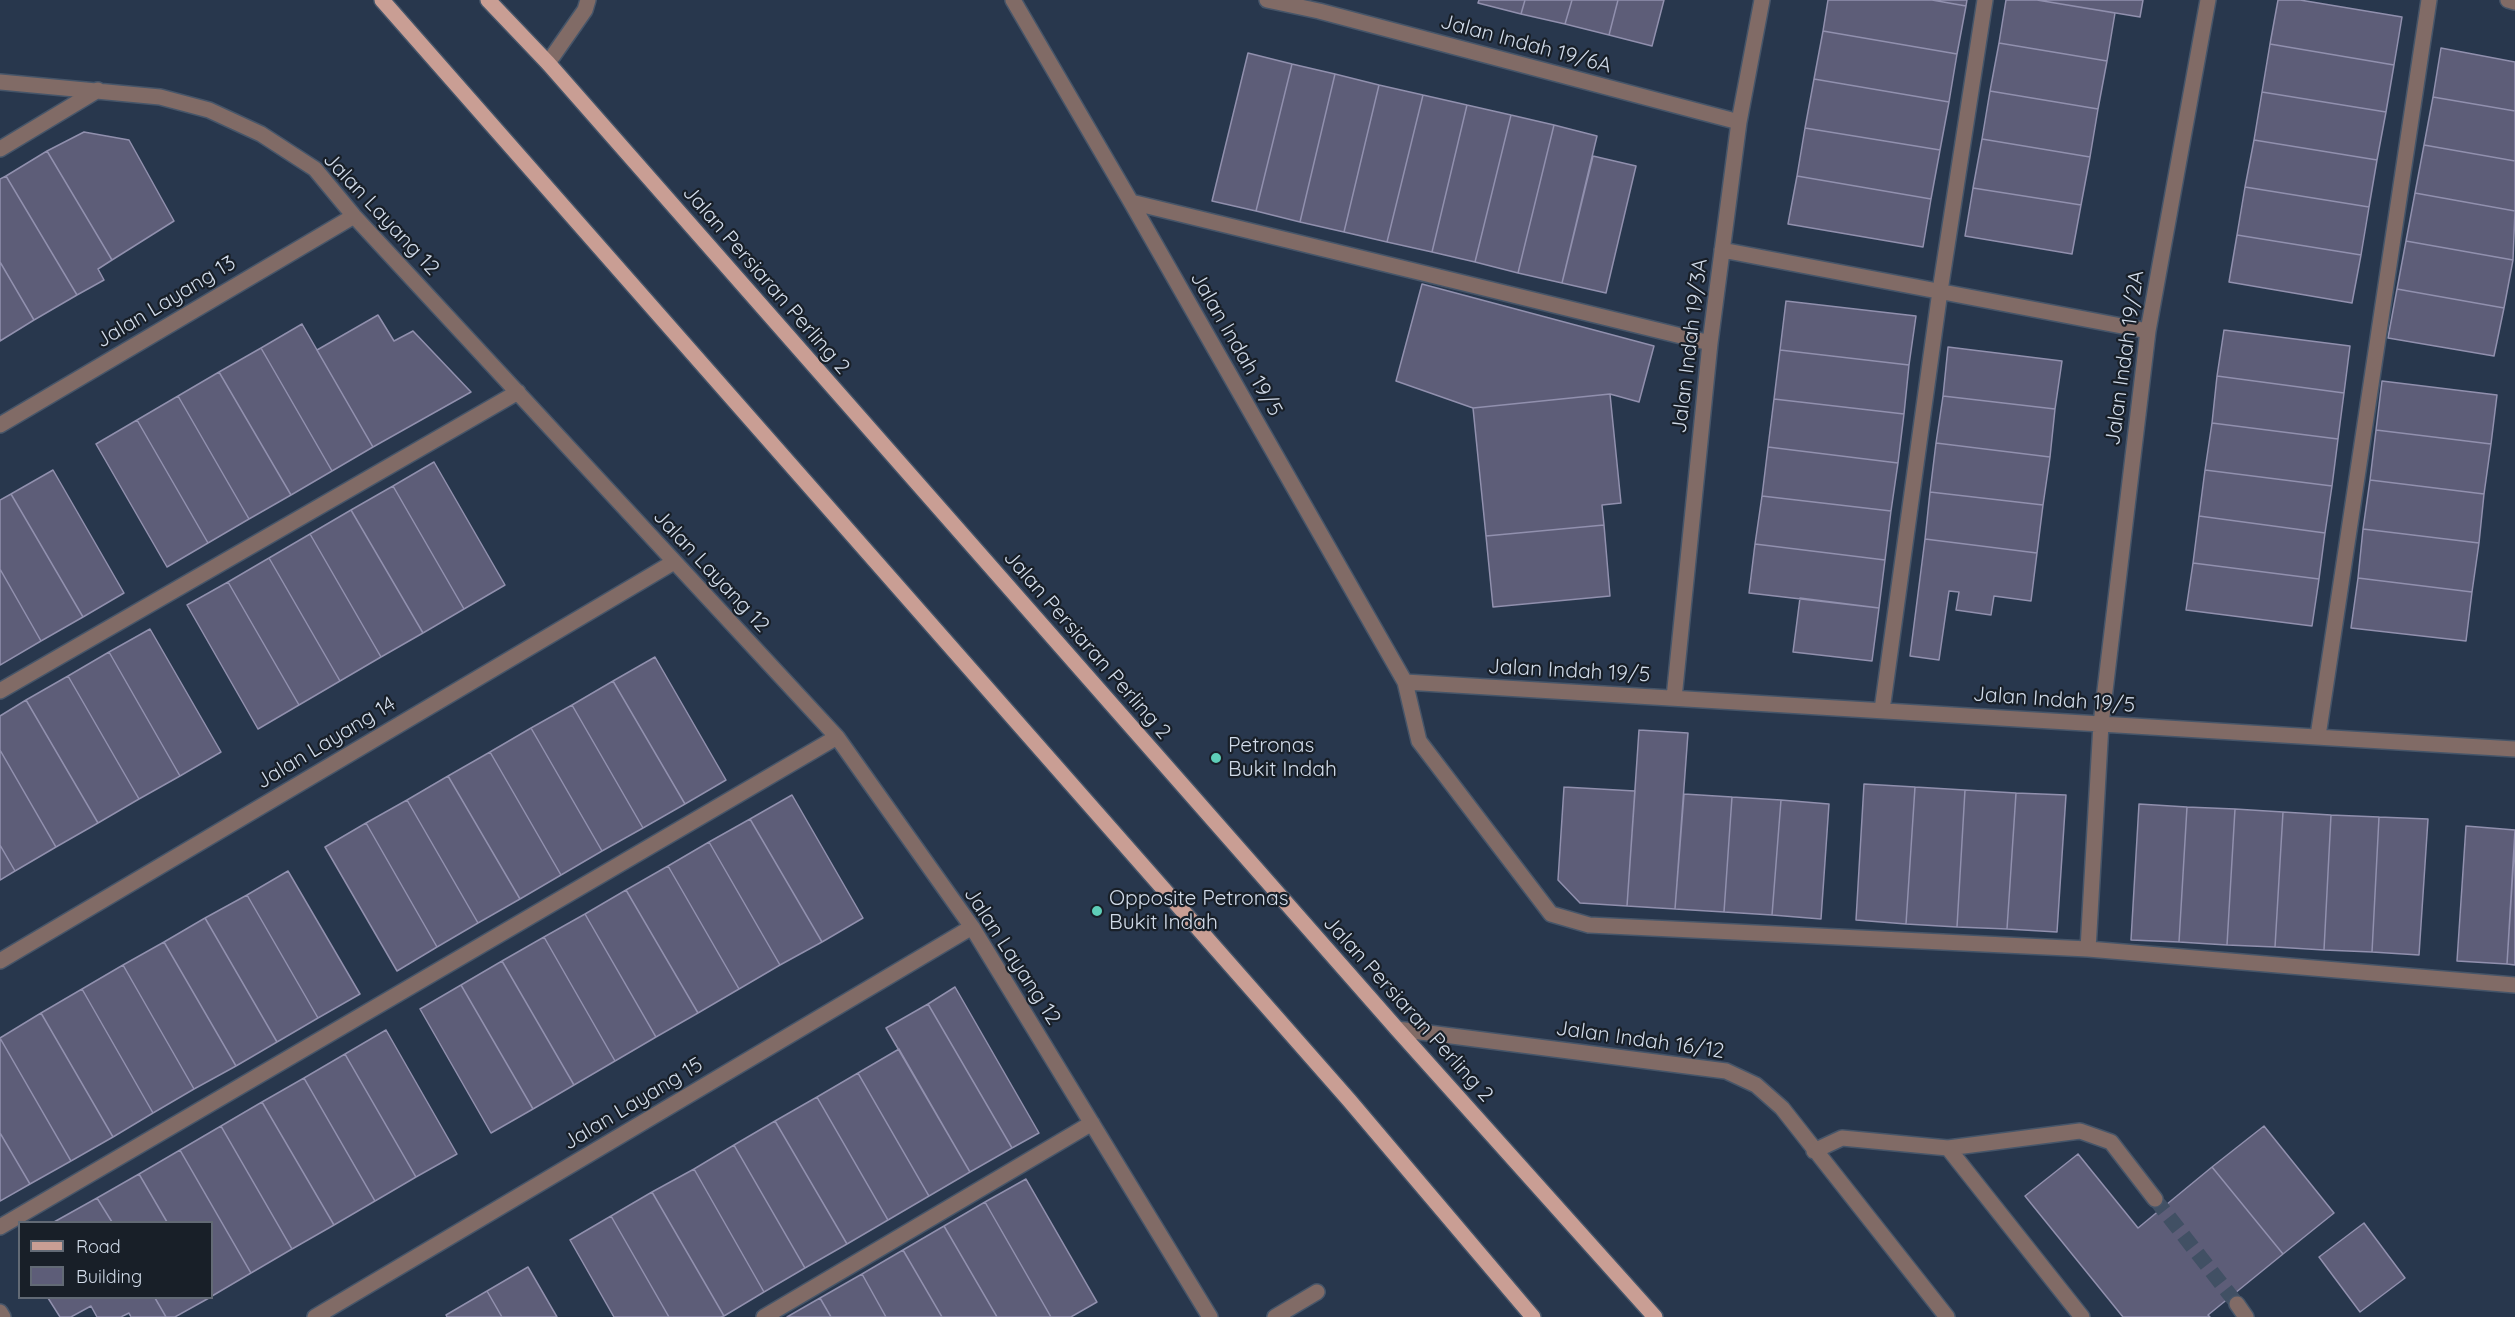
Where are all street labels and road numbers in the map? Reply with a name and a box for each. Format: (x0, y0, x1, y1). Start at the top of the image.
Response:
street label: Jalan Indah 19/6A (1438, 9, 1614, 79)
street label: Jalan Layang 12 (318, 147, 444, 281)
street label: Jalan Persiaran Perling 2 (677, 180, 855, 380)
street label: Jalan Layang 13 (92, 250, 240, 354)
street label: Jalan Indah 19/3A (1667, 257, 1713, 435)
street label: Jalan Indah 19/5 (1184, 267, 1288, 421)
street label: Jalan Indah 19/2A (2100, 269, 2150, 447)
street label: Jalan Layang 12 (648, 504, 774, 638)
street label: Jalan Persiaran Perling 2 (998, 545, 1176, 745)
street label: Jalan Indah 19/5 (1487, 654, 1651, 688)
street label: Jalan Indah 19/5 (1972, 682, 2136, 718)
street label: Jalan Layang 14 (252, 691, 400, 795)
street label: Jalan Layang 12 (958, 882, 1066, 1030)
street label: Jalan Persiaran Perling 2 (1318, 911, 1498, 1107)
street label: Jalan Indah 16/12 (1554, 1016, 1726, 1064)
street label: Jalan Layang 15 (558, 1052, 708, 1156)

